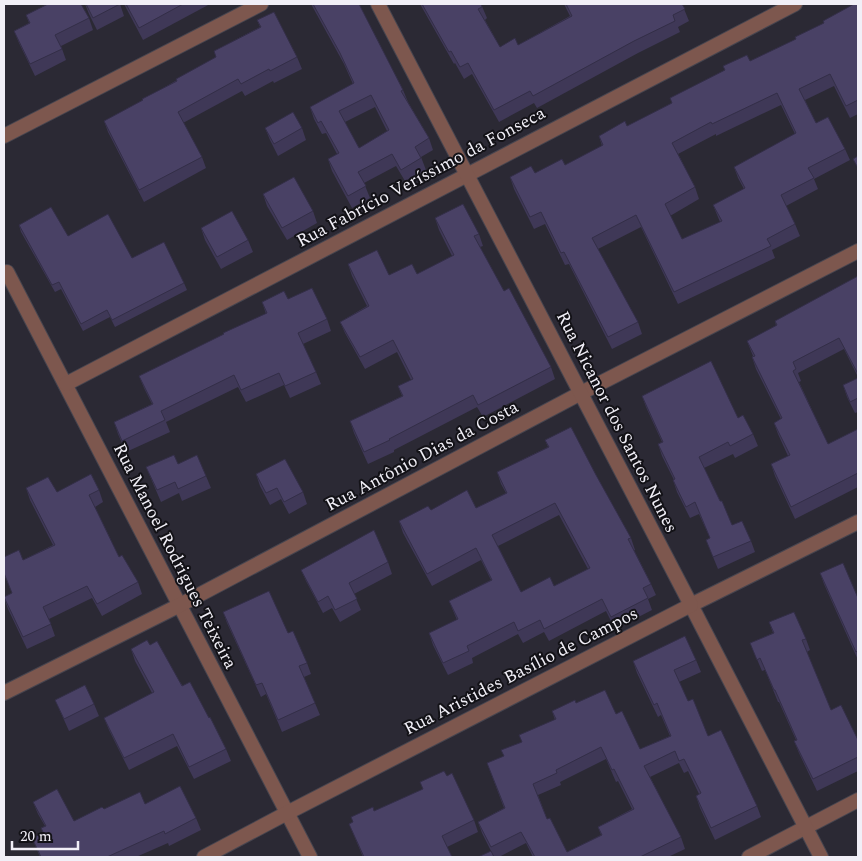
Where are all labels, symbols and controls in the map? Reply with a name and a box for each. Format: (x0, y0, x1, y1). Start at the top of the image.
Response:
street label: Rua Fabrício Veríssimo da Fonseca (292, 100, 551, 254)
street label: Rua Nicanor dos Santos Nunes (549, 306, 685, 538)
street label: Rua Antônio Dias da Costa (321, 393, 524, 518)
street label: Rua Manoel Rodrigues Teixeira (106, 438, 244, 674)
street label: Rua Aristides Basílio de Campos (399, 600, 643, 742)
scale bar (12, 818, 79, 850)
text: 20 m (20, 825, 52, 848)

